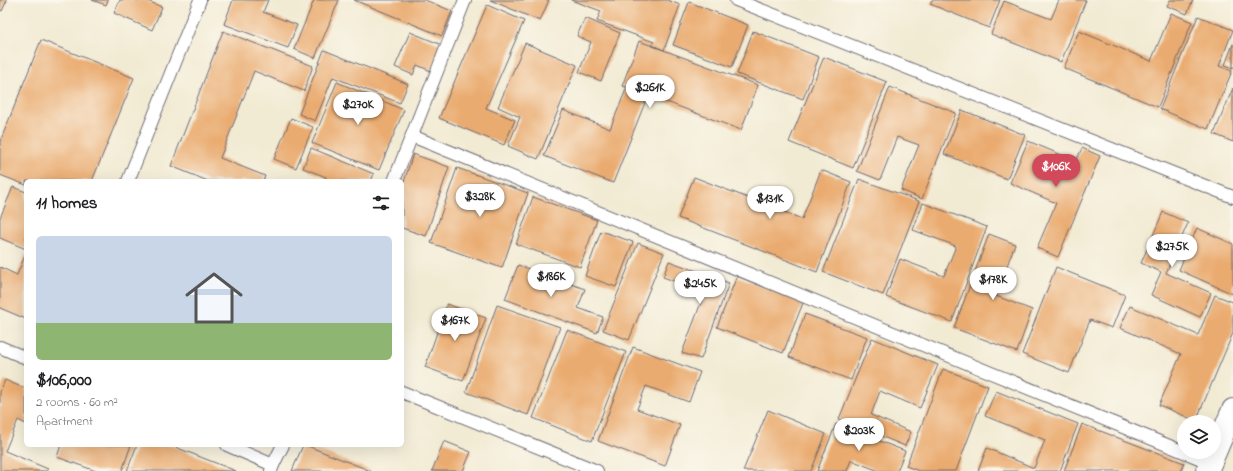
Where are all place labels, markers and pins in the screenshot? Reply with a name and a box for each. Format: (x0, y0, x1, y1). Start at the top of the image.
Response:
pin: $261K (622, 75, 678, 109)
pin: $270K (330, 92, 386, 126)
pin: $106K (1028, 154, 1084, 188)
pin: $328K (452, 184, 508, 218)
pin: $131K (742, 186, 798, 220)
pin: $275K (1144, 234, 1200, 268)
pin: $186K (523, 264, 579, 298)
pin: $178K (965, 267, 1021, 301)
pin: $245K (672, 271, 728, 305)
pin: $167K (427, 308, 483, 342)
pin: $203K (831, 418, 887, 452)

